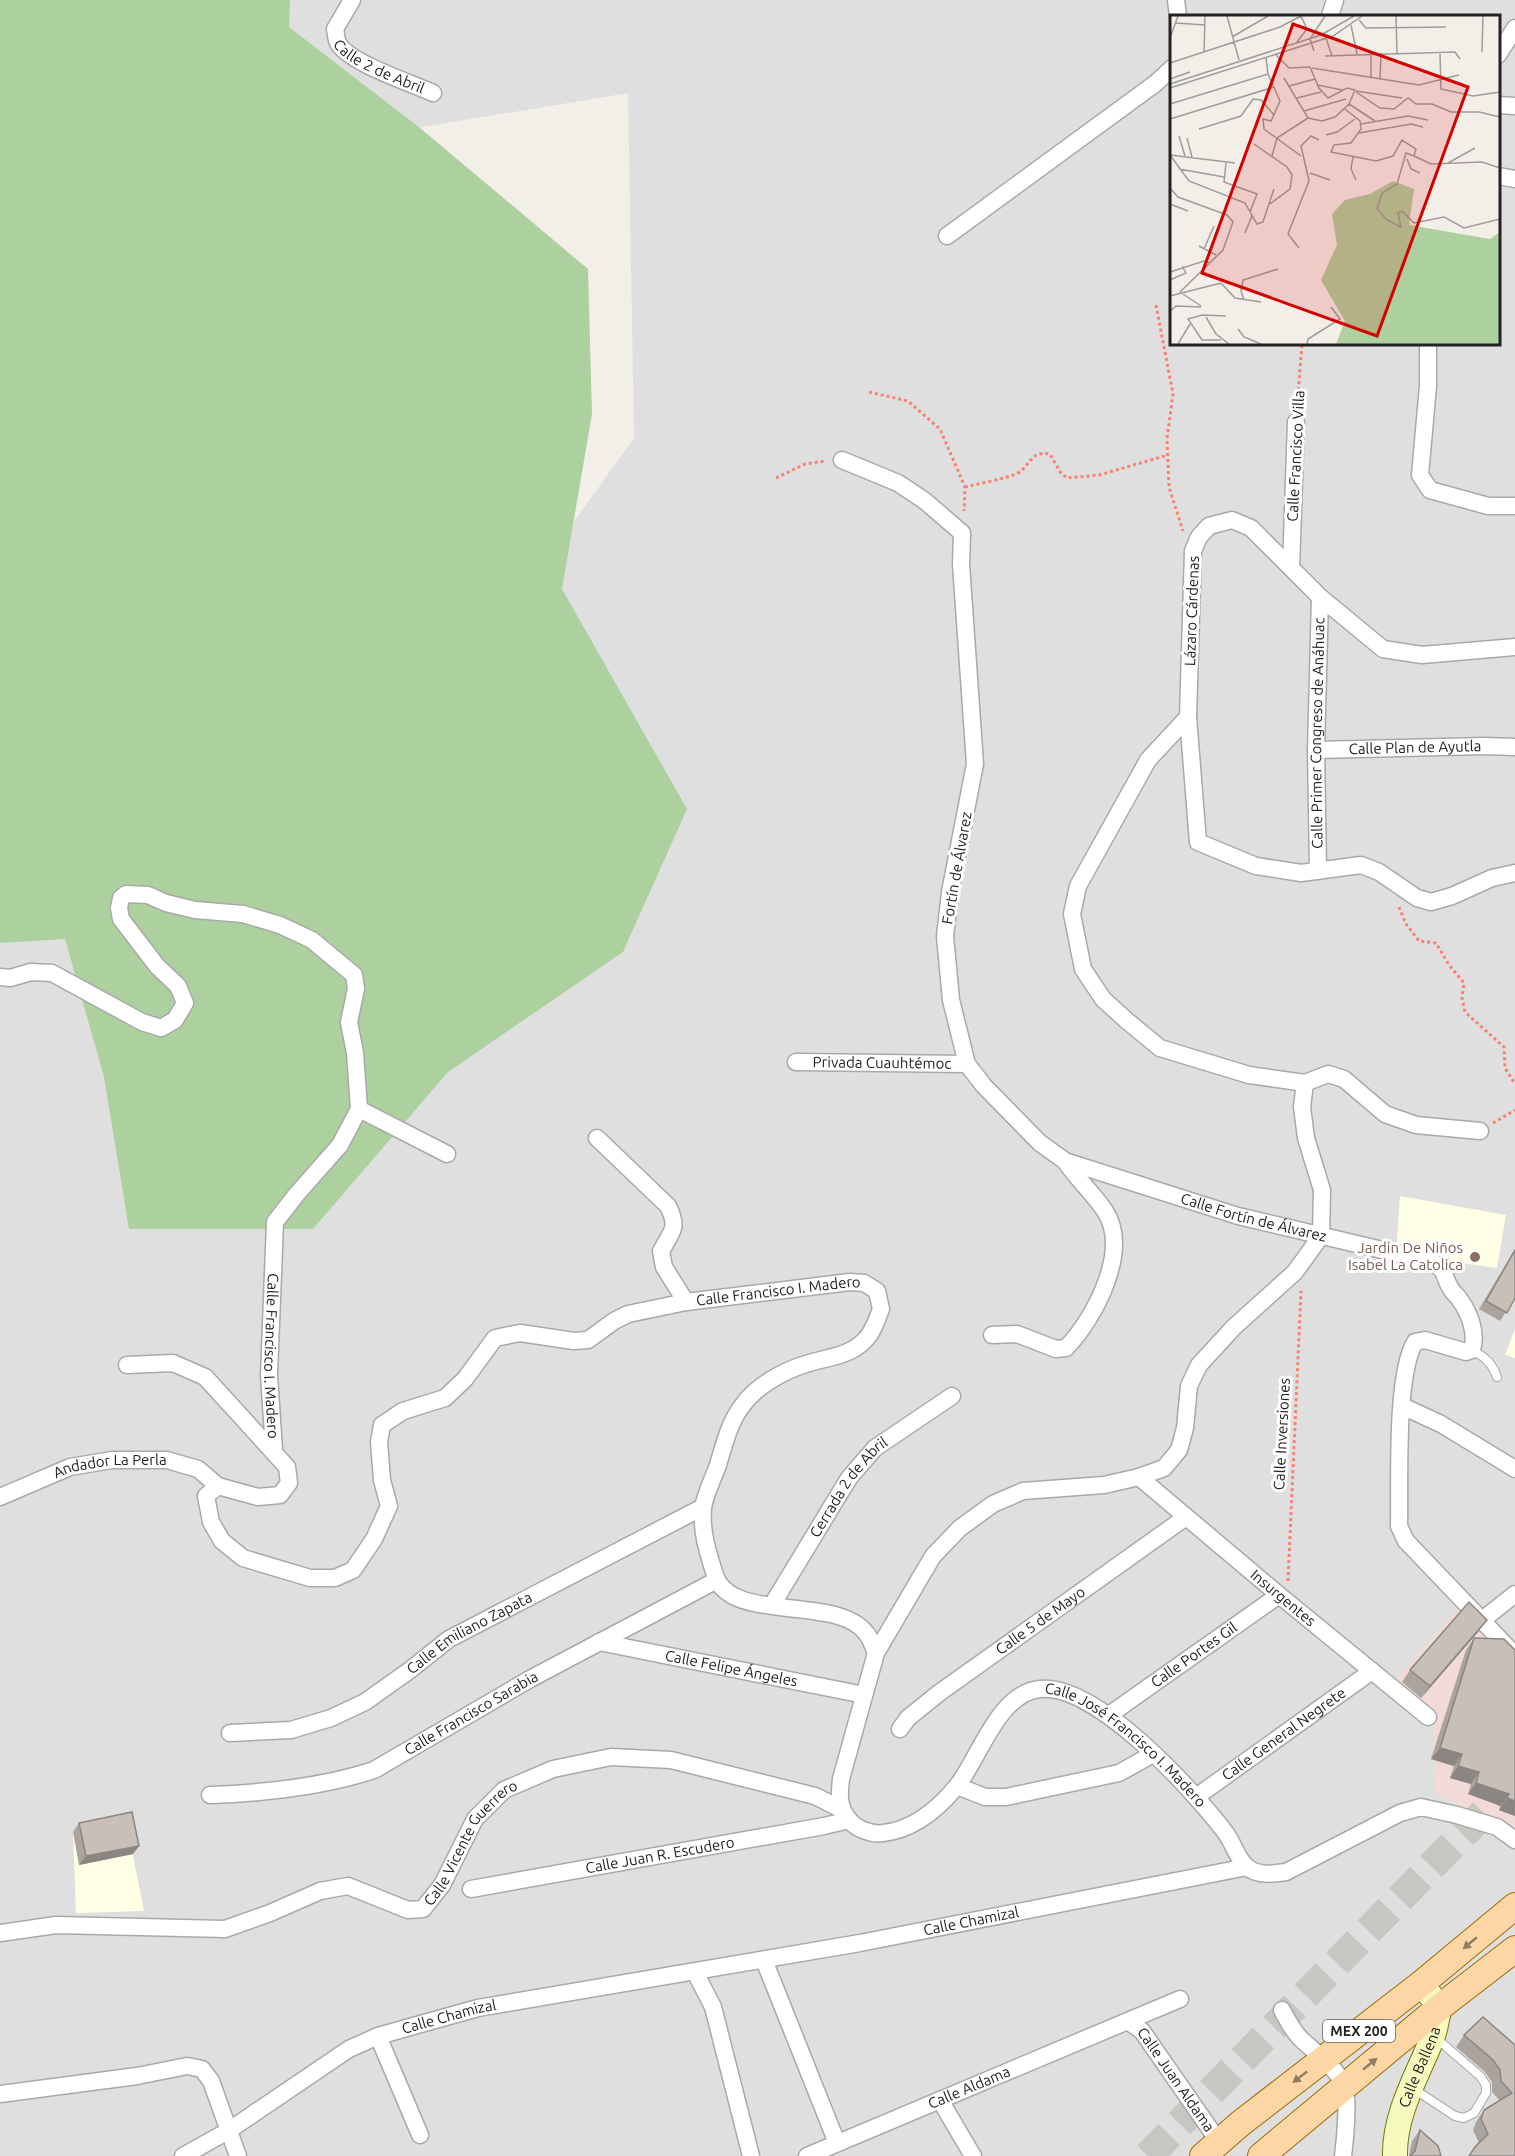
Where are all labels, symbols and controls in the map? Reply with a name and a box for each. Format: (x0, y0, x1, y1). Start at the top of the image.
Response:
inset map (1170, 15, 1500, 345)
street label: Calle 2 de Abril (330, 36, 427, 97)
street label: Calle Francisco Villa (1284, 390, 1307, 522)
street label: Lázaro Cárdenas (1181, 556, 1202, 666)
street label: Calle Primer Congreso de Anáhuac (1307, 617, 1327, 849)
street label: Calle Plan de Ayutla (1348, 737, 1482, 757)
street label: Fortín de Álvarez (938, 810, 975, 925)
street label: Privada Cuauhtémoc (813, 1053, 951, 1072)
street label: Calle Fortín de Álvarez (1179, 1189, 1329, 1245)
place label: Jardin De Niños Isabel La Catolica (1348, 1239, 1463, 1273)
marker: Jardin De Niños Isabel La Catolica (1468, 1250, 1482, 1264)
street label: Calle Francisco I. Madero (261, 1273, 282, 1439)
street label: Calle Francisco I. Madero (695, 1273, 861, 1309)
street label: Calle Inversiones (1270, 1377, 1293, 1491)
street label: Cerrada 2 de Abril (806, 1433, 890, 1540)
street label: Andador La Perla (50, 1451, 167, 1481)
street label: Insurgentes (1247, 1566, 1319, 1629)
street label: Calle 5 de Mayo (992, 1583, 1088, 1658)
street label: Calle Emiliano Zapata (403, 1588, 535, 1677)
street label: Calle Portes Gil (1147, 1618, 1240, 1691)
street label: Calle Felipe Ángeles (664, 1646, 799, 1690)
street label: Calle Francisco Sarabia (401, 1667, 541, 1758)
street label: Calle José Francisco I. Madero (1044, 1680, 1210, 1810)
street label: Calle General Negrete (1218, 1684, 1349, 1784)
street label: Calle Vicente Guerrero (420, 1776, 520, 1909)
street label: Calle Juan R. Escudero (584, 1833, 736, 1876)
street label: Calle Chamizal (922, 1903, 1020, 1938)
one-way arrow (1462, 1937, 1478, 1950)
street label: Calle Chamizal (400, 1996, 497, 2037)
road number: MEX 200 (1323, 2020, 1395, 2042)
street label: Calle Juan Aldama (1134, 2024, 1218, 2135)
street label: Calle Ballena (1395, 2025, 1443, 2110)
one-way arrow (1362, 2059, 1377, 2071)
street label: Calle Aldama (925, 2062, 1013, 2112)
one-way arrow (1293, 2071, 1309, 2083)

